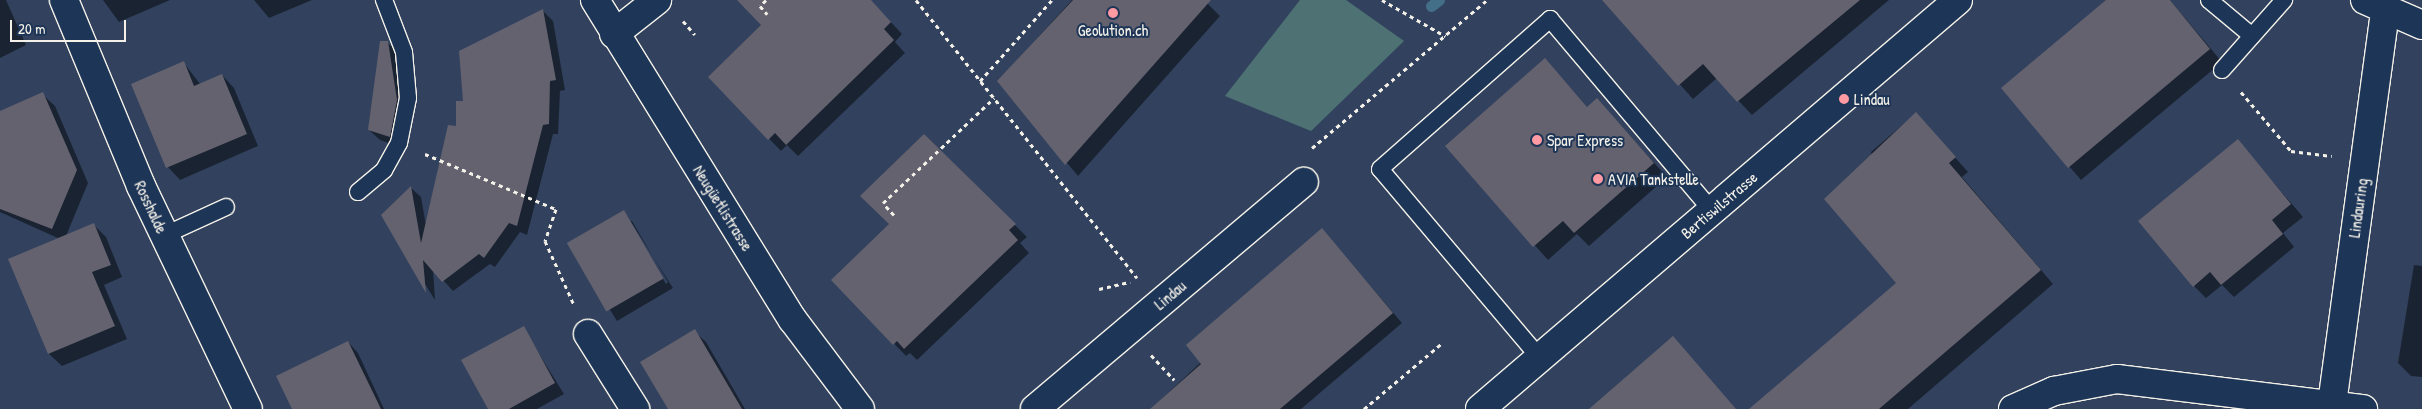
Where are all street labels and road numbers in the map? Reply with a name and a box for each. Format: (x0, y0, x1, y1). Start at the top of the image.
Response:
street label: Neugüetlistrasse (689, 162, 757, 254)
street label: Bertiswilstrasse (1677, 167, 1761, 243)
street label: Lindauring (2344, 177, 2372, 239)
street label: Rosshalde (130, 178, 172, 236)
street label: Lindau (1150, 276, 1190, 314)

